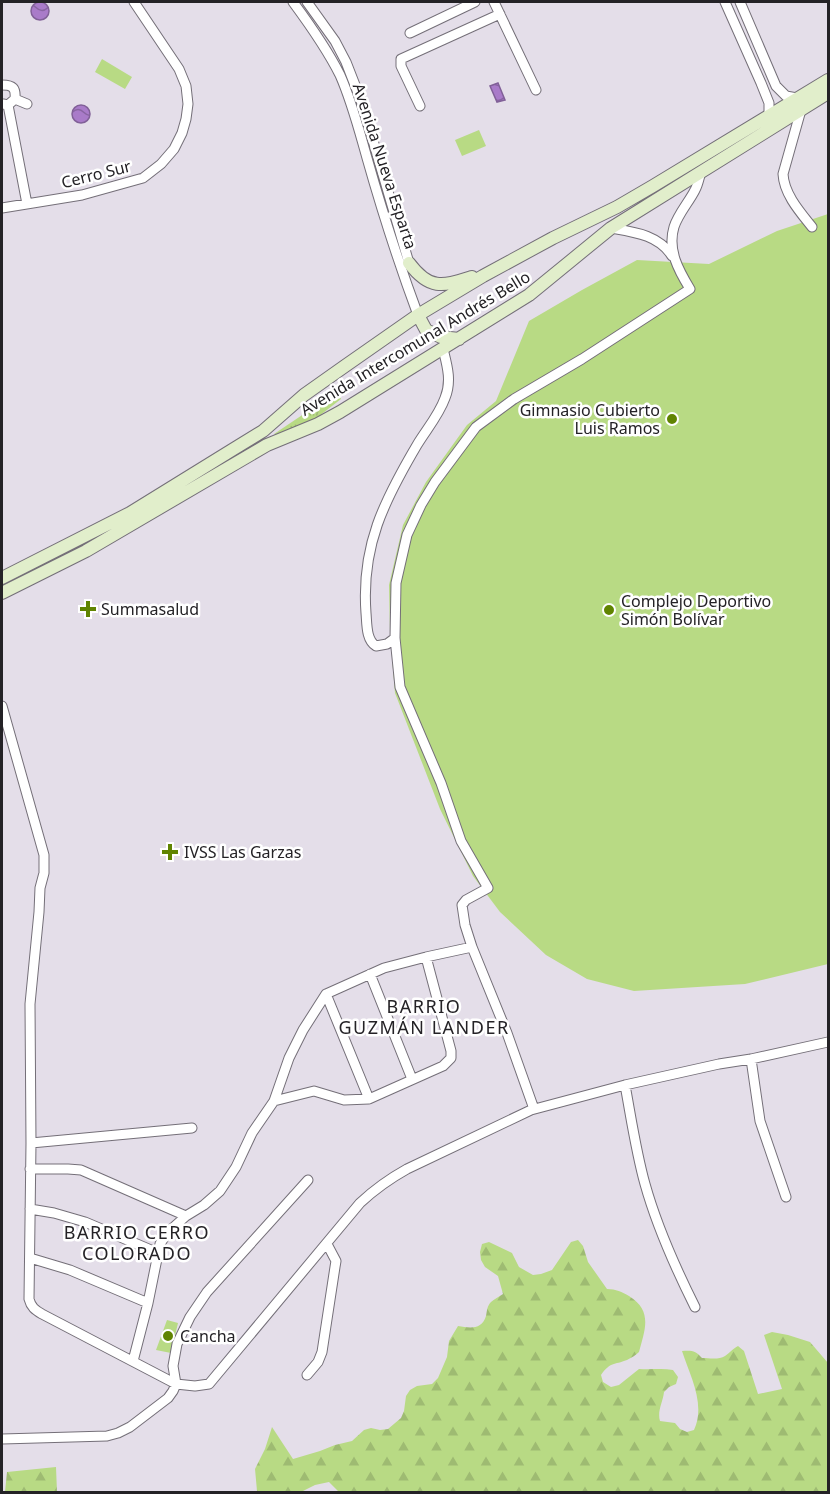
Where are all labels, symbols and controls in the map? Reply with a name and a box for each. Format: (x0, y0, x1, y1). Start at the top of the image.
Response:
street label: Avenida Nueva Esparta (348, 80, 422, 252)
street label: Cerro Sur (59, 155, 134, 193)
street label: Avenida Intercomunal Andrés Bello (296, 265, 534, 421)
place label: Gimnasio Cubierto Luis Ramos (520, 399, 660, 439)
marker: Gimnasio Cubierto Luis Ramos (665, 412, 679, 426)
place label: Complejo Deportivo Simón Bolívar (621, 590, 771, 630)
place label: Summasalud (101, 598, 199, 620)
marker: Summasalud (79, 600, 97, 618)
marker: Complejo Deportivo Simón Bolívar (602, 603, 616, 617)
place label: IVSS Las Garzas (184, 841, 301, 863)
marker: IVSS Las Garzas (161, 843, 179, 861)
district label: BARRIO GUZMÁN LANDER (338, 994, 510, 1039)
district label: BARRIO CERRO COLORADO (64, 1220, 210, 1265)
place label: Cancha (180, 1325, 236, 1347)
marker: Cancha (161, 1329, 175, 1343)

